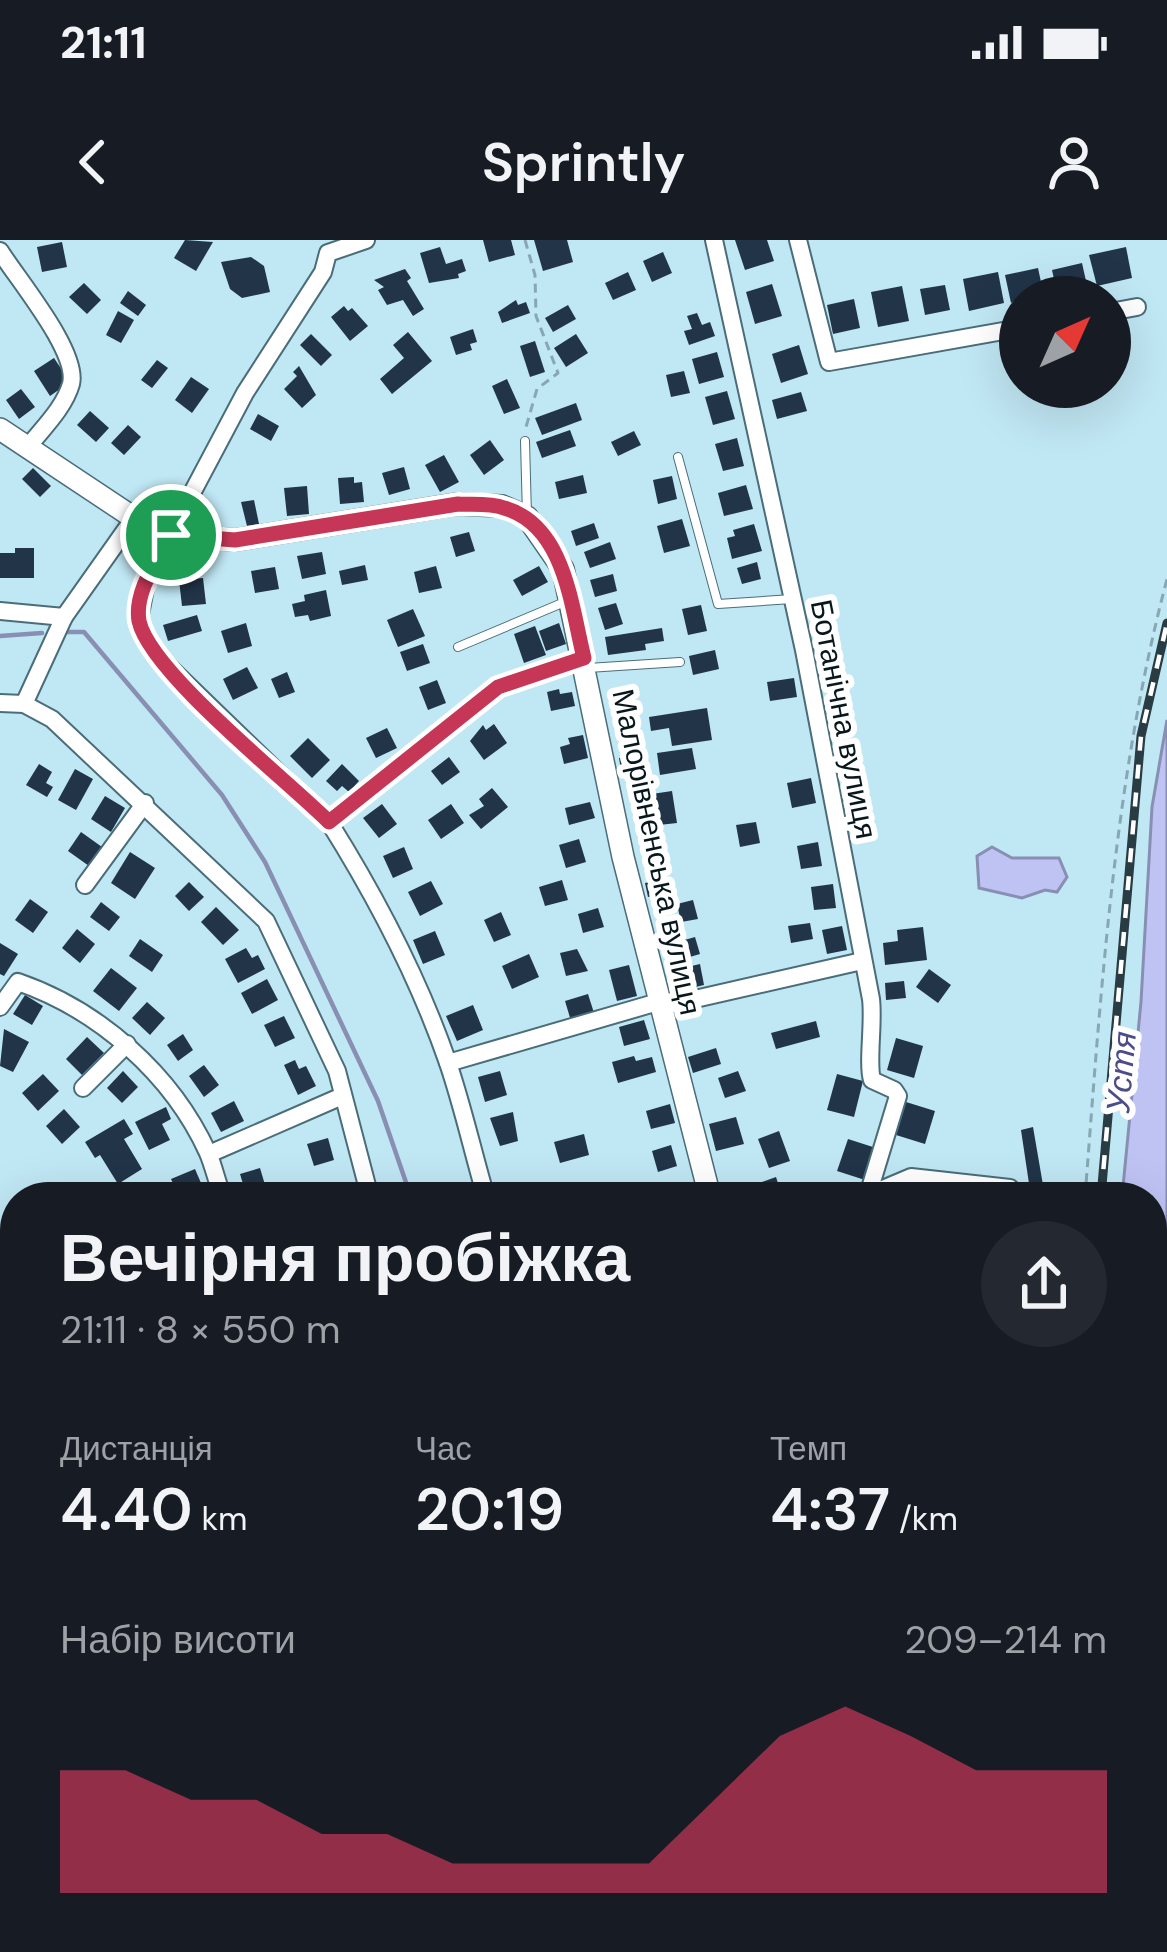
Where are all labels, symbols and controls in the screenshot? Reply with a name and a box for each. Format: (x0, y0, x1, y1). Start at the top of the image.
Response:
text: 21:11 (60, 13, 147, 72)
text: Sprintly (482, 127, 685, 198)
icon: back (60, 129, 126, 195)
icon: person (1041, 129, 1107, 195)
north arrow (999, 276, 1131, 408)
map controls (999, 276, 1131, 408)
pin (120, 484, 222, 586)
icon: arrive (138, 502, 204, 568)
street label: Ботанічна вулиця (802, 596, 886, 842)
street label: Малорівненська вулиця (603, 686, 711, 1018)
water label: Устя (1096, 1029, 1146, 1116)
text: Вечірня пробіжка (60, 1216, 630, 1301)
button: share (981, 1221, 1107, 1347)
text: 21:11 · 8 × 550 m (60, 1304, 341, 1355)
text: Дистанція (60, 1427, 213, 1470)
text: Час (415, 1427, 472, 1470)
text: Темп (770, 1427, 847, 1470)
text: 4.40 (60, 1470, 193, 1549)
text: 20:19 (415, 1470, 564, 1549)
text: 4:37 (770, 1470, 890, 1549)
text: km (193, 1497, 247, 1540)
text: /km (890, 1497, 958, 1540)
text: Набір висоти (60, 1614, 296, 1665)
text: 209–214 m (904, 1614, 1107, 1665)

